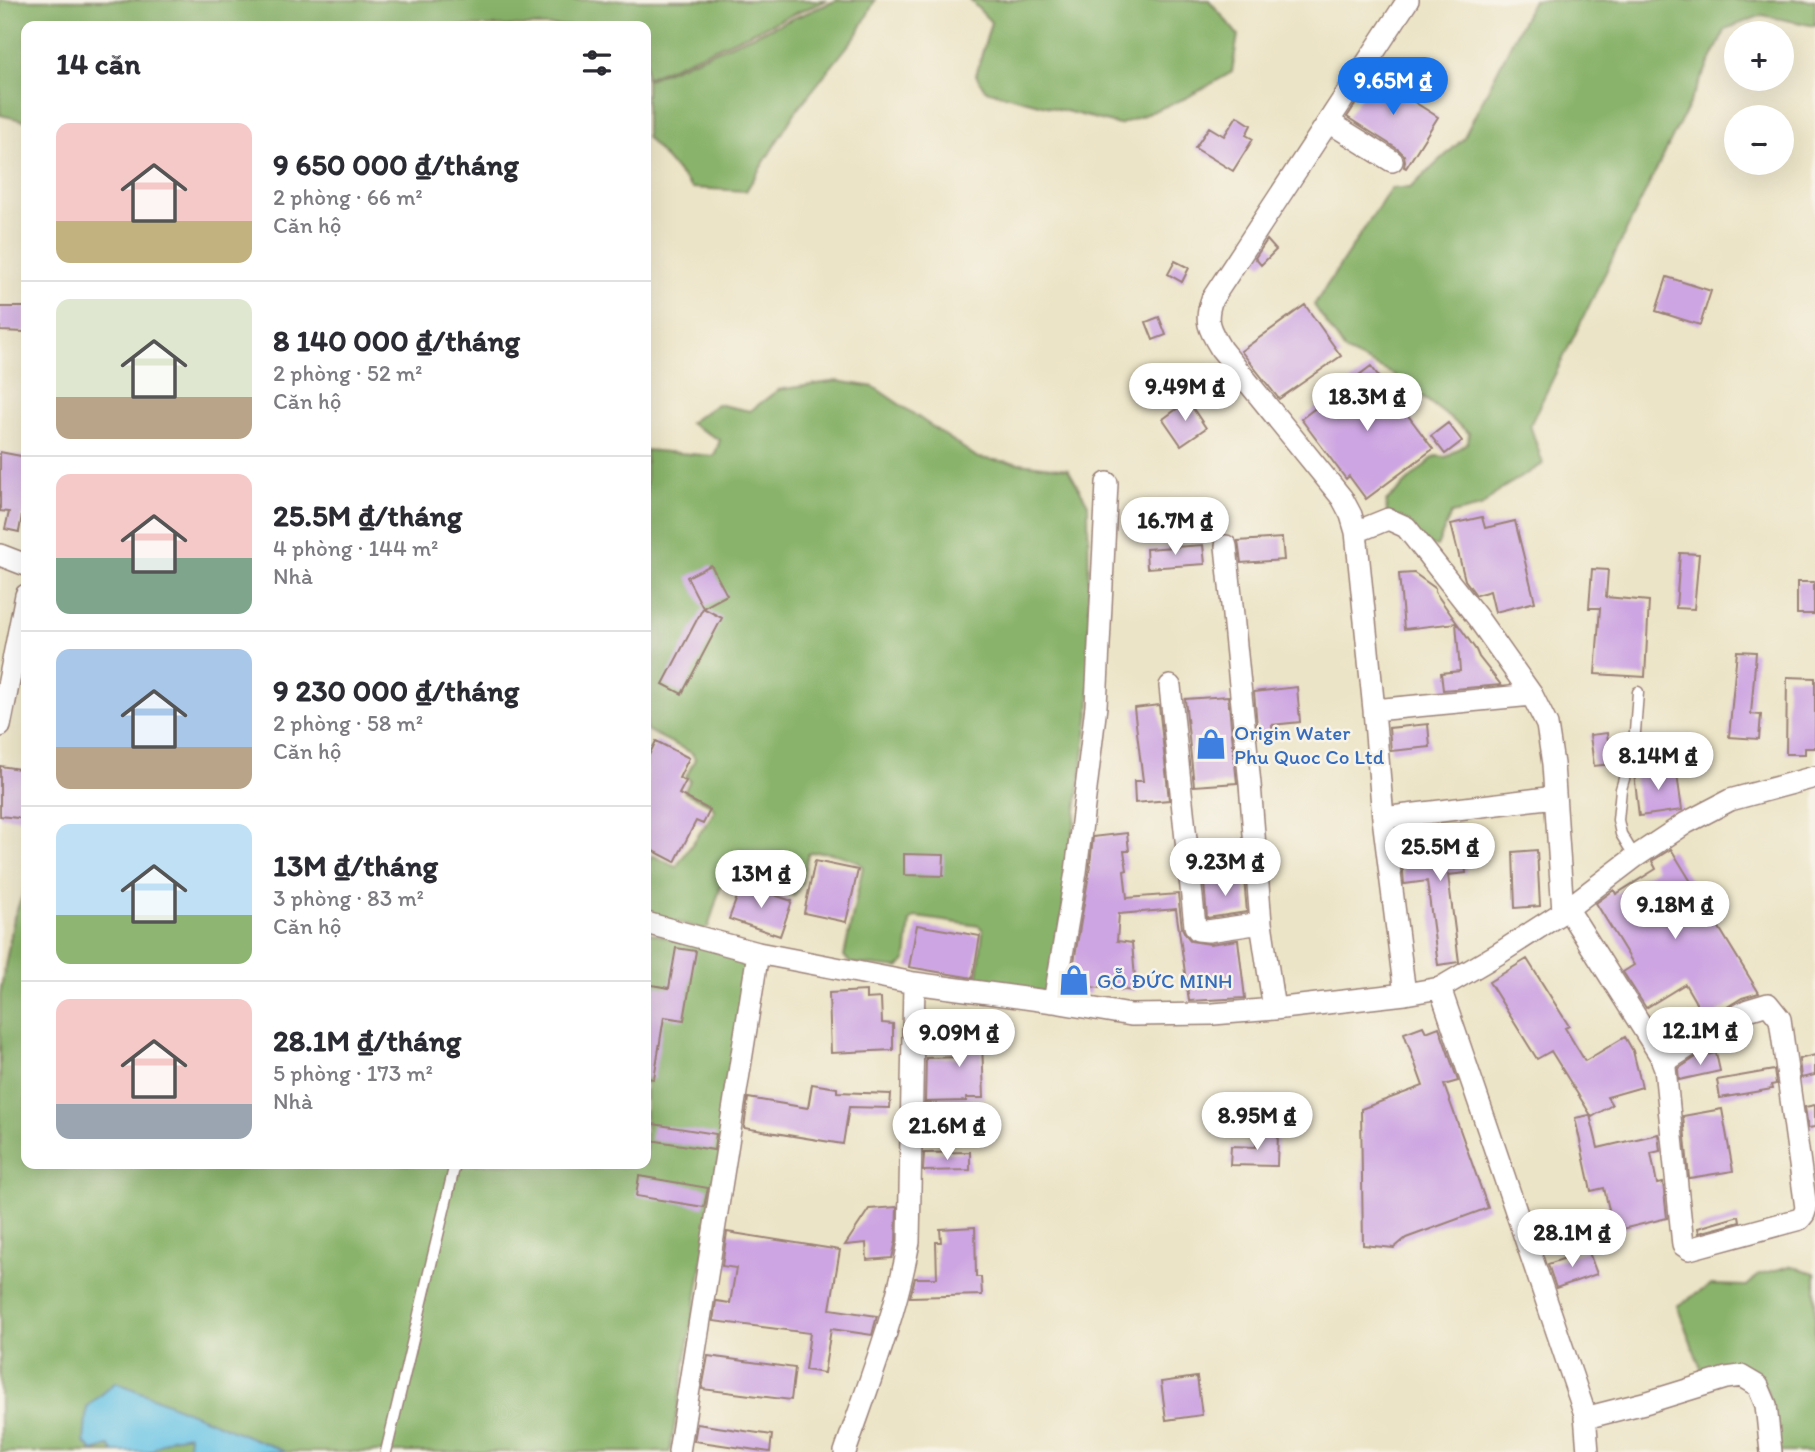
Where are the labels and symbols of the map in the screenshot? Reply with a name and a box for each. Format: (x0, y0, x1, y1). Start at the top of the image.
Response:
pin: 9.65M ₫ (1328, 58, 1458, 117)
pin: 9.49M ₫ (1120, 364, 1250, 423)
pin: 18.3M ₫ (1302, 374, 1432, 433)
pin: 16.7M ₫ (1110, 498, 1240, 557)
place label: Origin Water Phu Quoc Co Ltd (1234, 720, 1385, 769)
shop icon: Origin Water Phu Quoc Co Ltd (1194, 727, 1228, 761)
pin: 8.14M ₫ (1593, 732, 1723, 792)
pin: 25.5M ₫ (1375, 824, 1505, 883)
pin: 9.23M ₫ (1160, 838, 1290, 898)
pin: 13M ₫ (712, 850, 810, 910)
pin: 9.18M ₫ (1610, 881, 1740, 941)
shop icon: GỖ ĐỨC MINH (1057, 963, 1091, 997)
place label: GỖ ĐỨC MINH (1097, 967, 1233, 993)
pin: 12.1M ₫ (1635, 1007, 1765, 1067)
pin: 9.09M ₫ (894, 1010, 1024, 1069)
pin: 8.95M ₫ (1192, 1092, 1322, 1152)
pin: 21.6M ₫ (882, 1102, 1012, 1162)
pin: 28.1M ₫ (1507, 1210, 1637, 1269)

